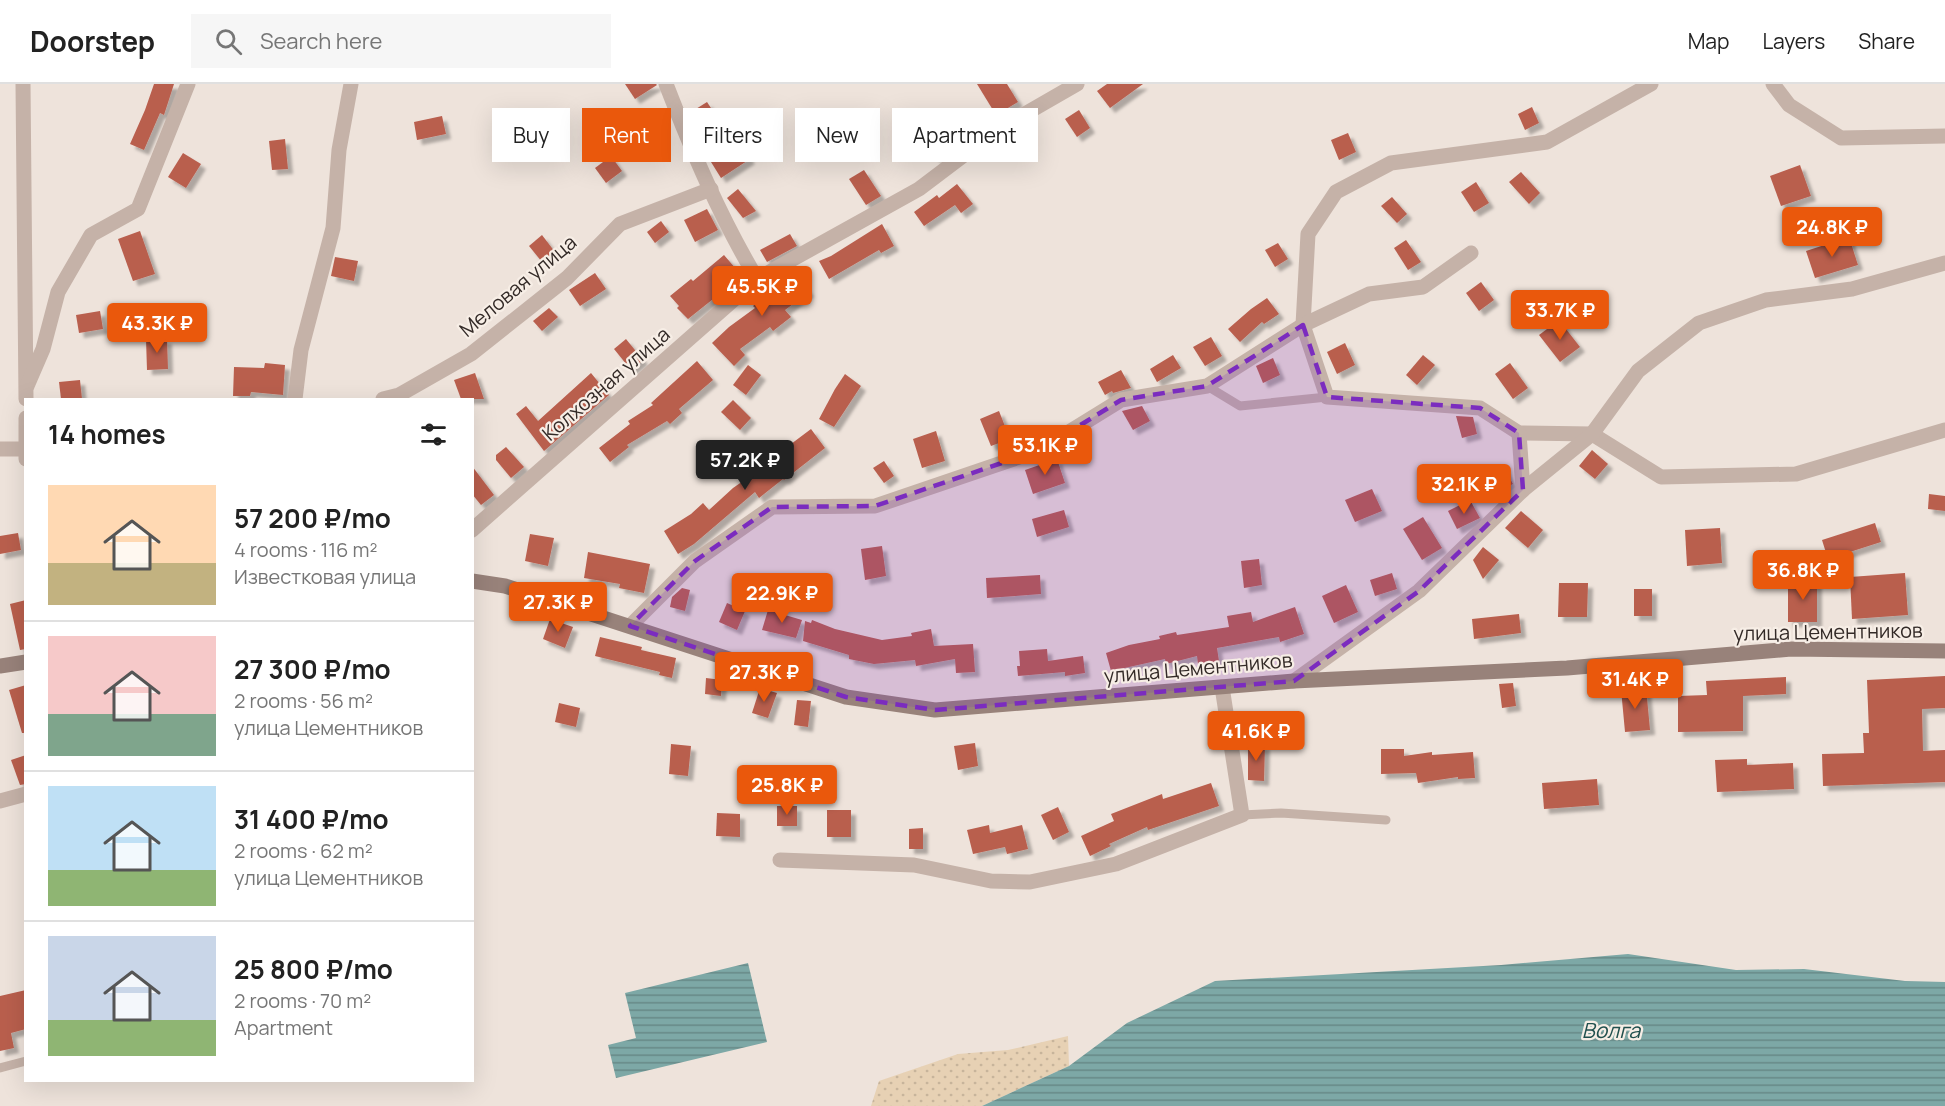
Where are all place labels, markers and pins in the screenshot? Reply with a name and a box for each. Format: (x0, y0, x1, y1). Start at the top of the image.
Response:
pin: 24.8K ₽ (1777, 207, 1887, 258)
pin: 45.5K ₽ (707, 266, 817, 317)
pin: 33.7K ₽ (1505, 290, 1615, 341)
pin: 43.3K ₽ (102, 303, 212, 354)
pin: 53.1K ₽ (990, 425, 1100, 476)
pin: 57.2K ₽ (690, 440, 800, 491)
pin: 32.1K ₽ (1409, 464, 1519, 515)
pin: 36.8K ₽ (1748, 550, 1858, 601)
pin: 22.9K ₽ (727, 573, 837, 624)
pin: 27.3K ₽ (503, 582, 613, 633)
pin: 27.3K ₽ (709, 652, 819, 703)
pin: 31.4K ₽ (1580, 659, 1690, 710)
pin: 41.6K ₽ (1201, 711, 1311, 762)
pin: 25.8K ₽ (732, 765, 842, 816)

